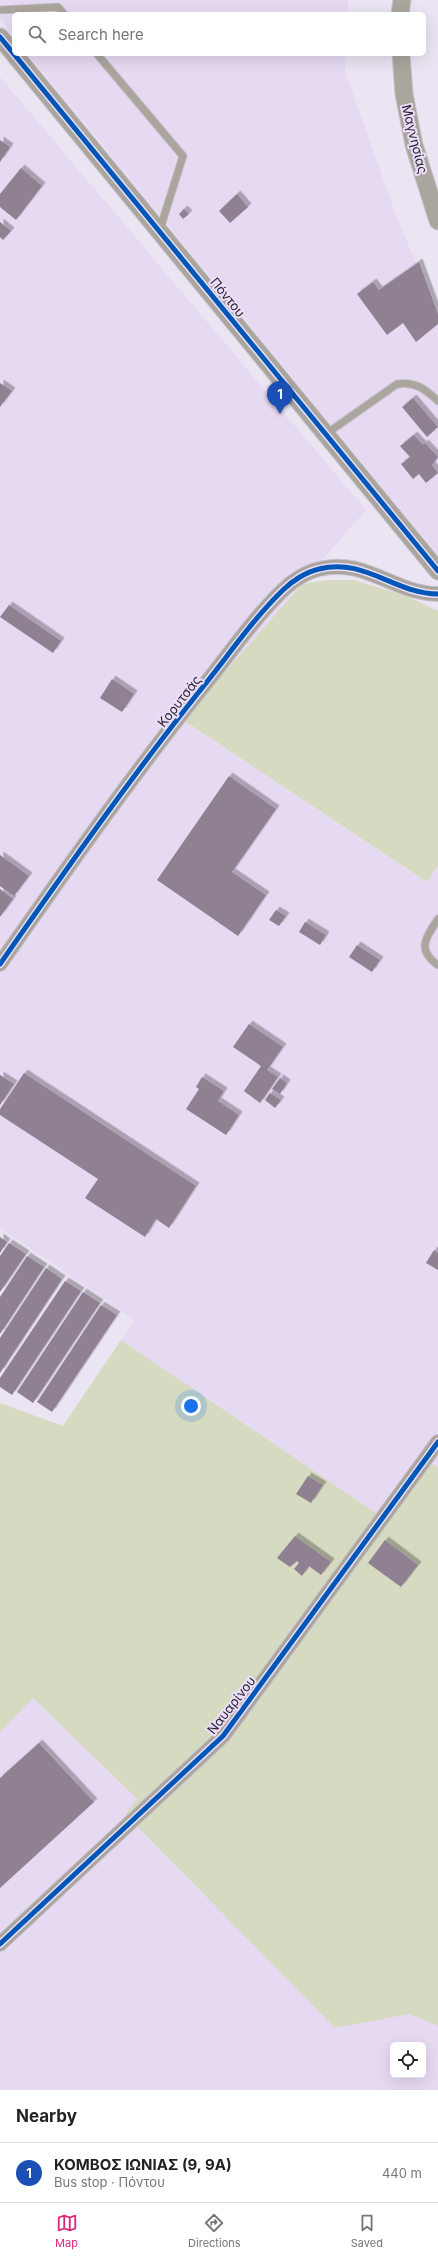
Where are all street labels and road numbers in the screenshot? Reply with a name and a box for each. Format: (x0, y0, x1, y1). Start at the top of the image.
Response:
street label: Μαγνησίας (399, 103, 431, 175)
street label: Πόντου (207, 274, 249, 320)
street label: Κορυτσάς (154, 672, 204, 730)
street label: Ναυαρίνου (203, 1673, 259, 1737)

